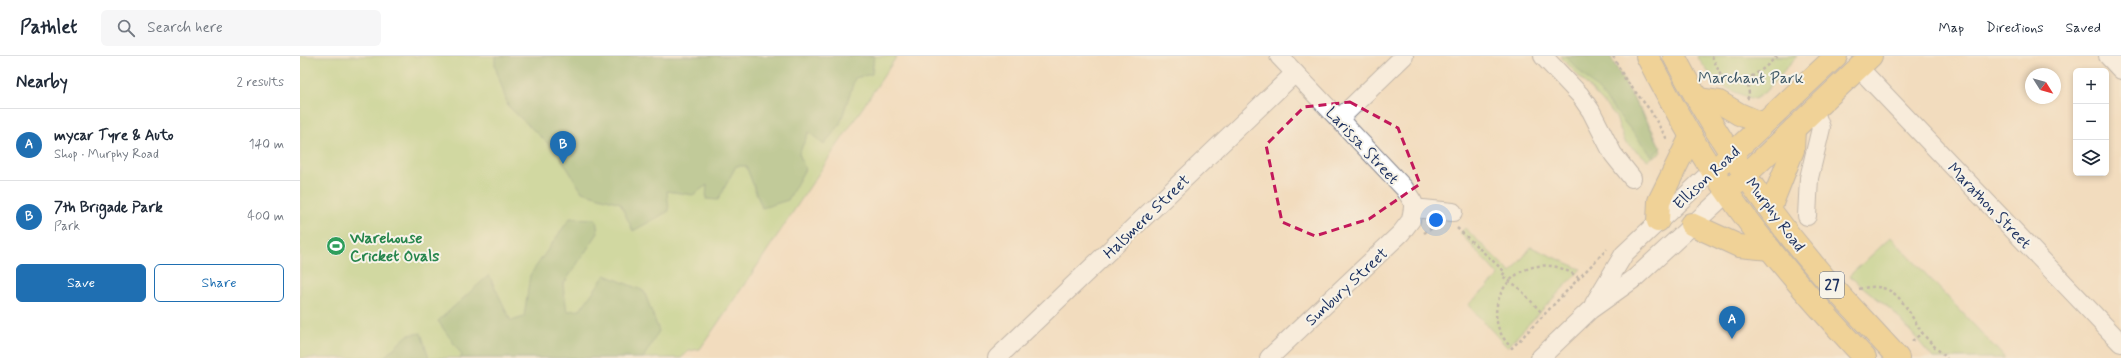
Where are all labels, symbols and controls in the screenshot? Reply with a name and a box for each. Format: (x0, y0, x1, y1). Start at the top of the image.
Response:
search box (101, 10, 381, 46)
text: Pathlet (20, 15, 77, 40)
icon: search (115, 17, 137, 39)
text: Search here (147, 18, 223, 38)
text: Map (1938, 19, 1964, 37)
text: Directions (1986, 19, 2044, 37)
text: Saved (2066, 19, 2101, 37)
park label: Marchant Park (1698, 68, 1804, 89)
north arrow (2025, 68, 2061, 104)
map controls (2073, 68, 2109, 176)
button: + (2073, 68, 2109, 104)
text: Nearby (16, 71, 68, 93)
text: 2 results (237, 74, 284, 91)
street label: Larissa Street (1321, 103, 1403, 189)
button: − (2073, 104, 2109, 140)
text: mycar Tyre & Auto (54, 126, 174, 146)
pin: B (550, 131, 576, 164)
text: A (25, 136, 33, 153)
text: 140 m (249, 136, 284, 153)
button: layers (2073, 140, 2109, 176)
street label: Ellison Road (1669, 142, 1745, 215)
text: Shop · Murphy Road (54, 146, 159, 163)
street label: Marathon Street (1942, 158, 2035, 254)
street label: Halsmere Street (1099, 170, 1195, 264)
street label: Murphy Road (1740, 174, 1810, 256)
text: 7th Brigade Park (54, 198, 163, 218)
text: B (25, 208, 33, 225)
text: 400 m (247, 208, 284, 225)
your location (1426, 210, 1446, 230)
text: Park (54, 218, 80, 235)
place label: Warehouse Cricket Ovals (349, 228, 439, 267)
sports icon: Warehouse Cricket Ovals (325, 235, 347, 257)
street label: Sunbury Street (1301, 243, 1393, 331)
button: Save (16, 264, 146, 302)
button: Share (154, 264, 284, 302)
road number: 27 (1820, 272, 1844, 298)
pin: A (1719, 306, 1745, 339)

